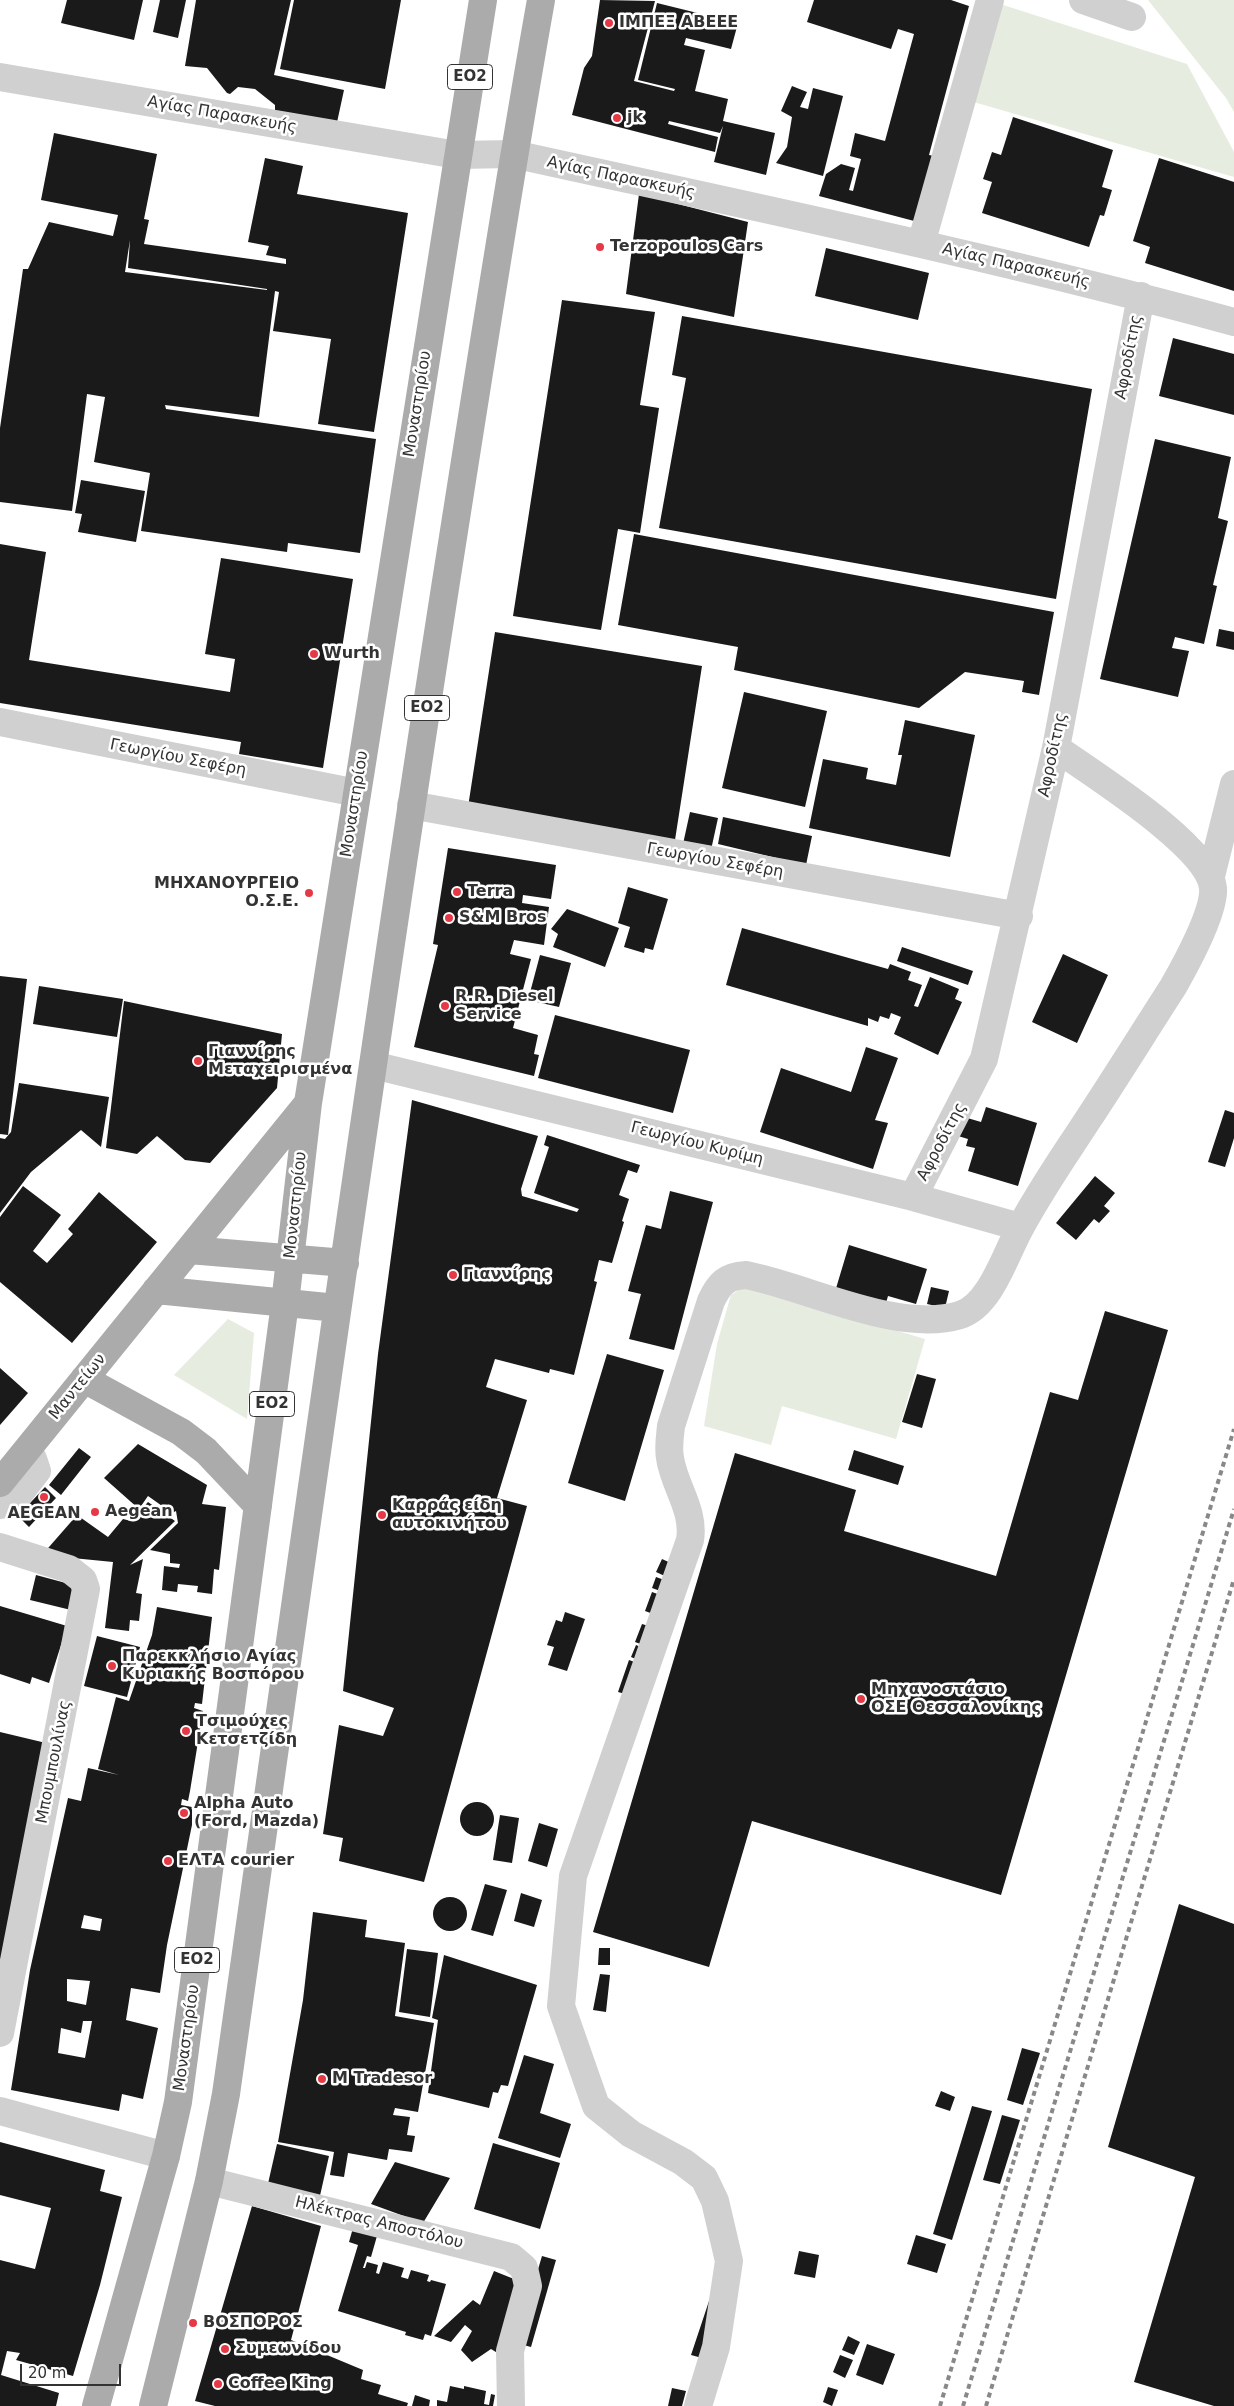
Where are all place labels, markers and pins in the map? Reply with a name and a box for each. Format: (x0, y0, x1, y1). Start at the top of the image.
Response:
place label: ΙΜΠΕΞ ΑΒΕΕΕ (619, 13, 738, 33)
marker: ΙΜΠΕΞ ΑΒΕΕΕ (603, 17, 615, 29)
place label: jk (627, 108, 643, 128)
marker: jk (611, 112, 623, 124)
place label: Terzopoulos Cars (610, 237, 763, 257)
marker: Terzopoulos Cars (594, 241, 606, 253)
place label: Wurth (324, 644, 380, 664)
marker: Wurth (308, 648, 320, 660)
place label: ΜΗΧΑΝΟΥΡΓΕΙΟ Ο.Σ.Ε. (154, 874, 299, 912)
place label: Terra (467, 882, 513, 902)
marker: Terra (451, 886, 463, 898)
marker: ΜΗΧΑΝΟΥΡΓΕΙΟ Ο.Σ.Ε. (303, 887, 315, 899)
place label: S&M Bros (459, 908, 547, 928)
marker: S&M Bros (443, 912, 455, 924)
place label: R.R. Diesel Service (455, 987, 553, 1025)
marker: R.R. Diesel Service (439, 1000, 451, 1012)
place label: Γιαννίρης Μεταχειρισμένα (208, 1042, 352, 1080)
marker: Γιαννίρης Μεταχειρισμένα (192, 1055, 204, 1067)
place label: Γιαννίρης (463, 1265, 551, 1285)
marker: Γιαννίρης (447, 1269, 459, 1281)
marker: AEGEAN (38, 1491, 50, 1503)
place label: Καρράς είδη αυτοκινήτου (392, 1496, 507, 1534)
place label: Aegean (105, 1502, 173, 1522)
place label: AEGEAN (7, 1504, 81, 1524)
marker: Aegean (89, 1506, 101, 1518)
marker: Καρράς είδη αυτοκινήτου (376, 1509, 388, 1521)
place label: Παρεκκλήσιο Αγίας Κυριακής Βοσπόρου (122, 1647, 304, 1685)
marker: Παρεκκλήσιο Αγίας Κυριακής Βοσπόρου (106, 1660, 118, 1672)
place label: Μηχανοστάσιο ΟΣΕ Θεσσαλονίκης (871, 1680, 1041, 1718)
marker: Μηχανοστάσιο ΟΣΕ Θεσσαλονίκης (855, 1693, 867, 1705)
place label: Τσιμούχες Κετσετζίδη (196, 1712, 297, 1750)
marker: Τσιμούχες Κετσετζίδη (180, 1725, 192, 1737)
place label: Alpha Auto (Ford, Mazda) (194, 1794, 319, 1832)
marker: Alpha Auto (Ford, Mazda) (178, 1807, 190, 1819)
place label: ΕΛΤΑ courier (178, 1851, 294, 1871)
marker: ΕΛΤΑ courier (162, 1855, 174, 1867)
place label: M Tradesor (332, 2069, 432, 2089)
marker: M Tradesor (316, 2073, 328, 2085)
place label: ΒΟΣΠΟΡΟΣ (203, 2313, 303, 2333)
marker: ΒΟΣΠΟΡΟΣ (187, 2317, 199, 2329)
place label: Συμεωνίδου (235, 2339, 341, 2359)
marker: Συμεωνίδου (219, 2343, 231, 2355)
place label: Coffee King (228, 2374, 332, 2394)
marker: Coffee King (212, 2378, 224, 2390)

